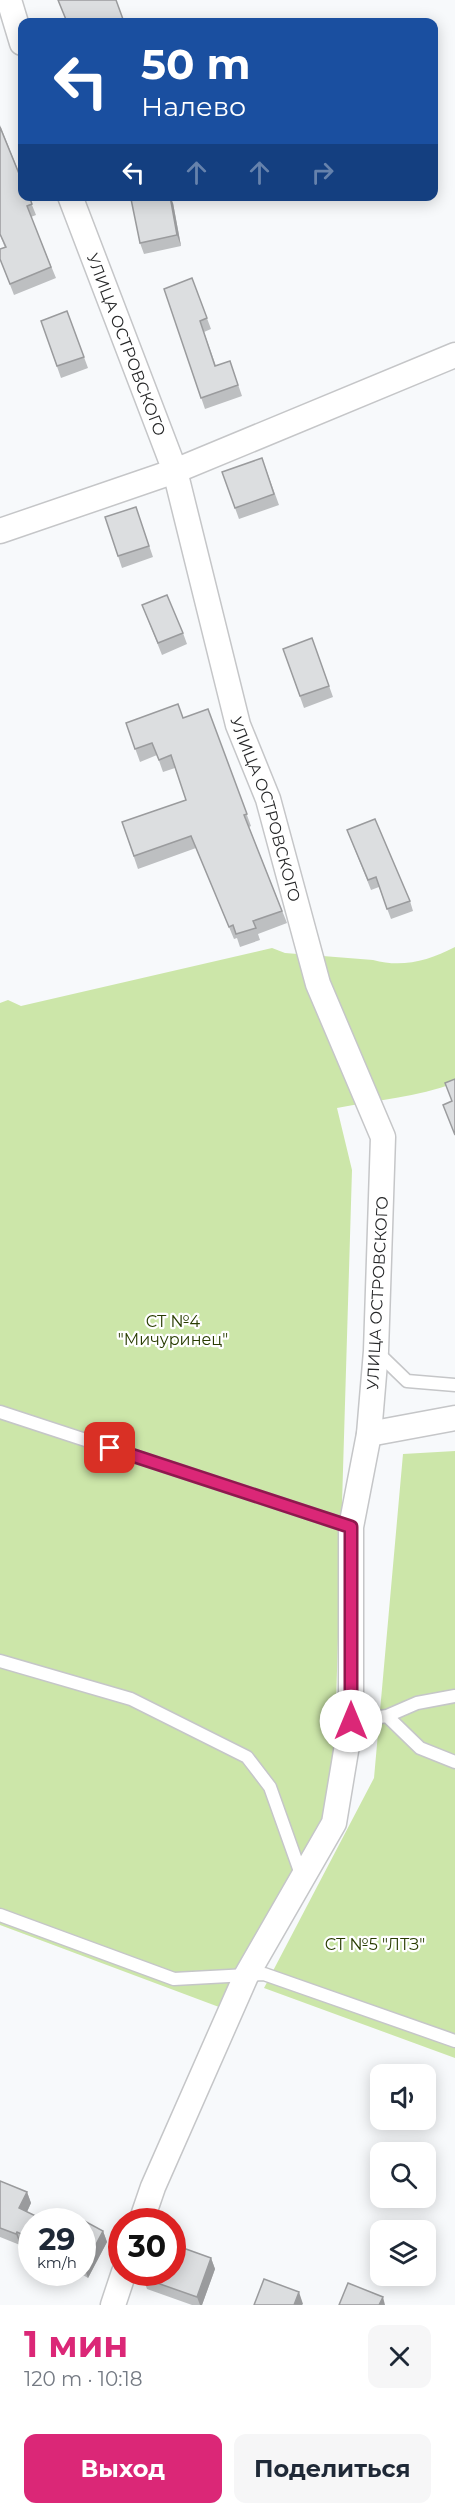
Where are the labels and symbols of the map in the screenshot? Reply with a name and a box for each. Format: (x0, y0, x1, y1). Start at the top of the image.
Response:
street label: УЛИЦА ОСТРОВСКОГО (83, 251, 170, 439)
street label: УЛИЦА ОСТРОВСКОГО (226, 715, 304, 904)
street label: УЛИЦА ОСТРОВСКОГО (363, 1196, 392, 1390)
park label: СТ №4 "Мичуринец" (118, 1312, 228, 1349)
pin (84, 1422, 135, 1473)
position arrow (319, 1689, 383, 1753)
park label: СТ №5 "ЛТЗ" (325, 1935, 425, 1954)
speed limit sign: 30 (108, 2208, 186, 2286)

